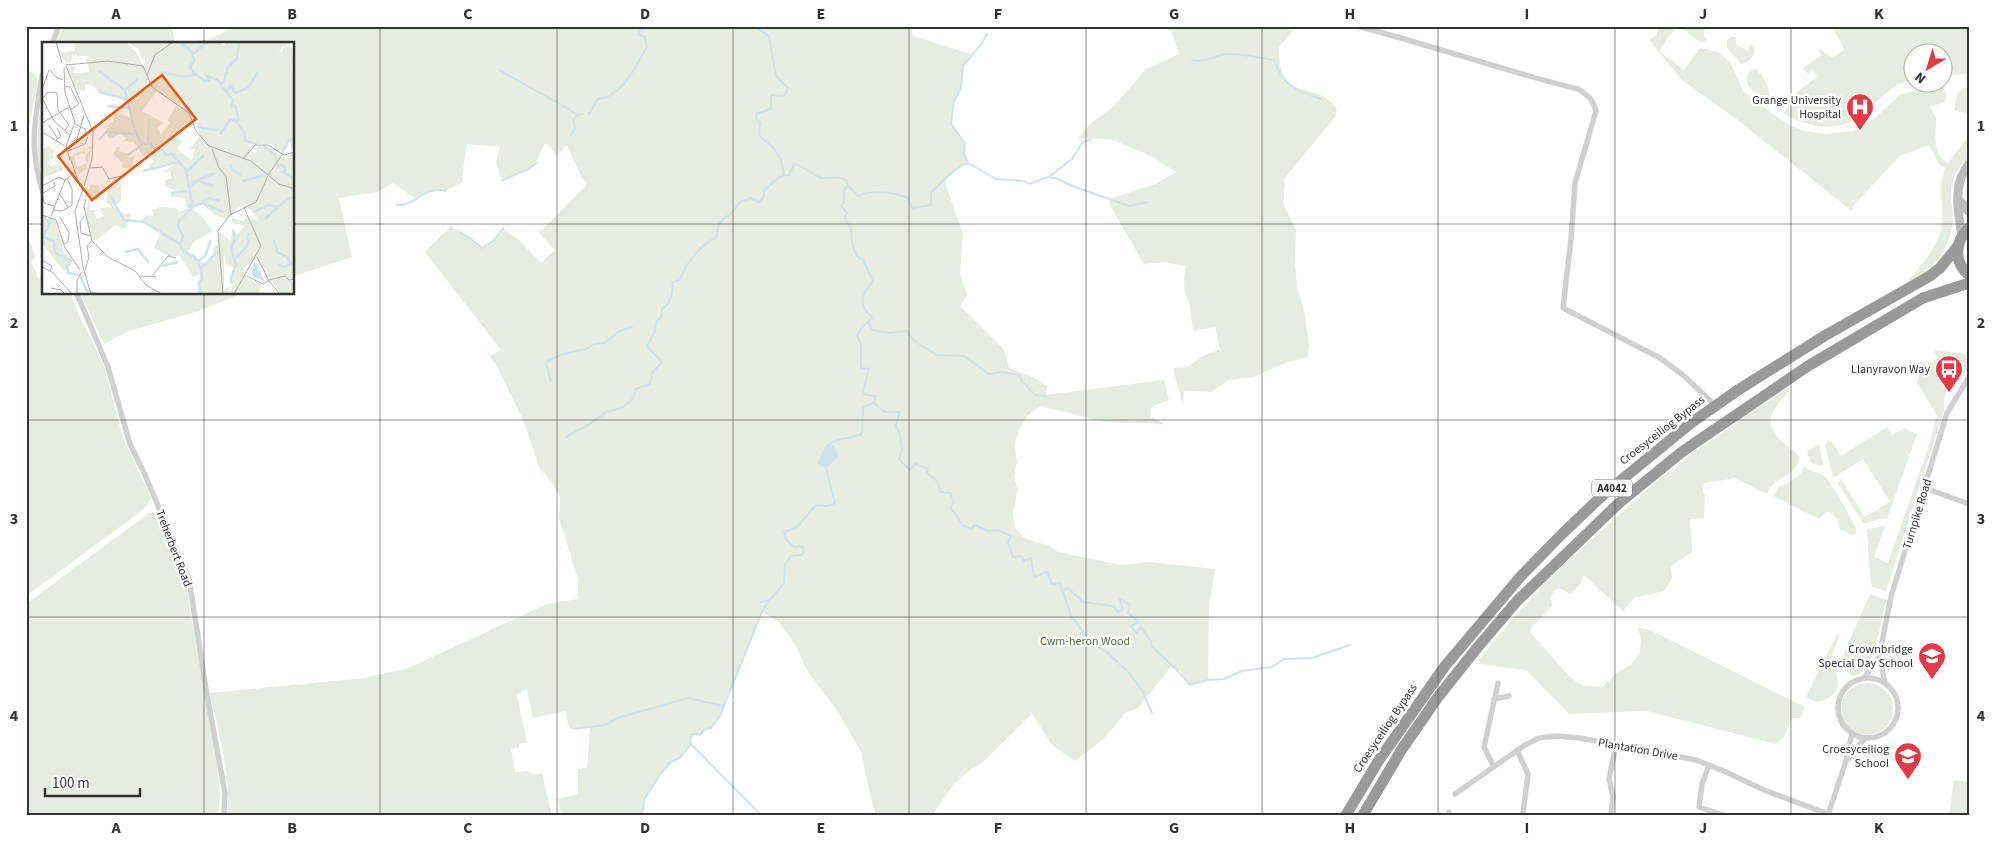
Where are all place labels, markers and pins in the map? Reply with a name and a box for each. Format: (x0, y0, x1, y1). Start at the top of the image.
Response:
place label: Grange University Hospital (1752, 92, 1841, 123)
hospital icon: Grange University Hospital (1845, 92, 1875, 131)
bus stop icon: Llanyravon Way (1934, 354, 1964, 393)
place label: Llanyravon Way (1851, 361, 1930, 378)
place label: Crownbridge Special Day School (1818, 641, 1913, 672)
school or university icon: Crownbridge Special Day School (1917, 641, 1947, 680)
place label: Croesyceiliog School (1822, 741, 1889, 772)
school or university icon: Croesyceiliog School (1893, 741, 1923, 780)

